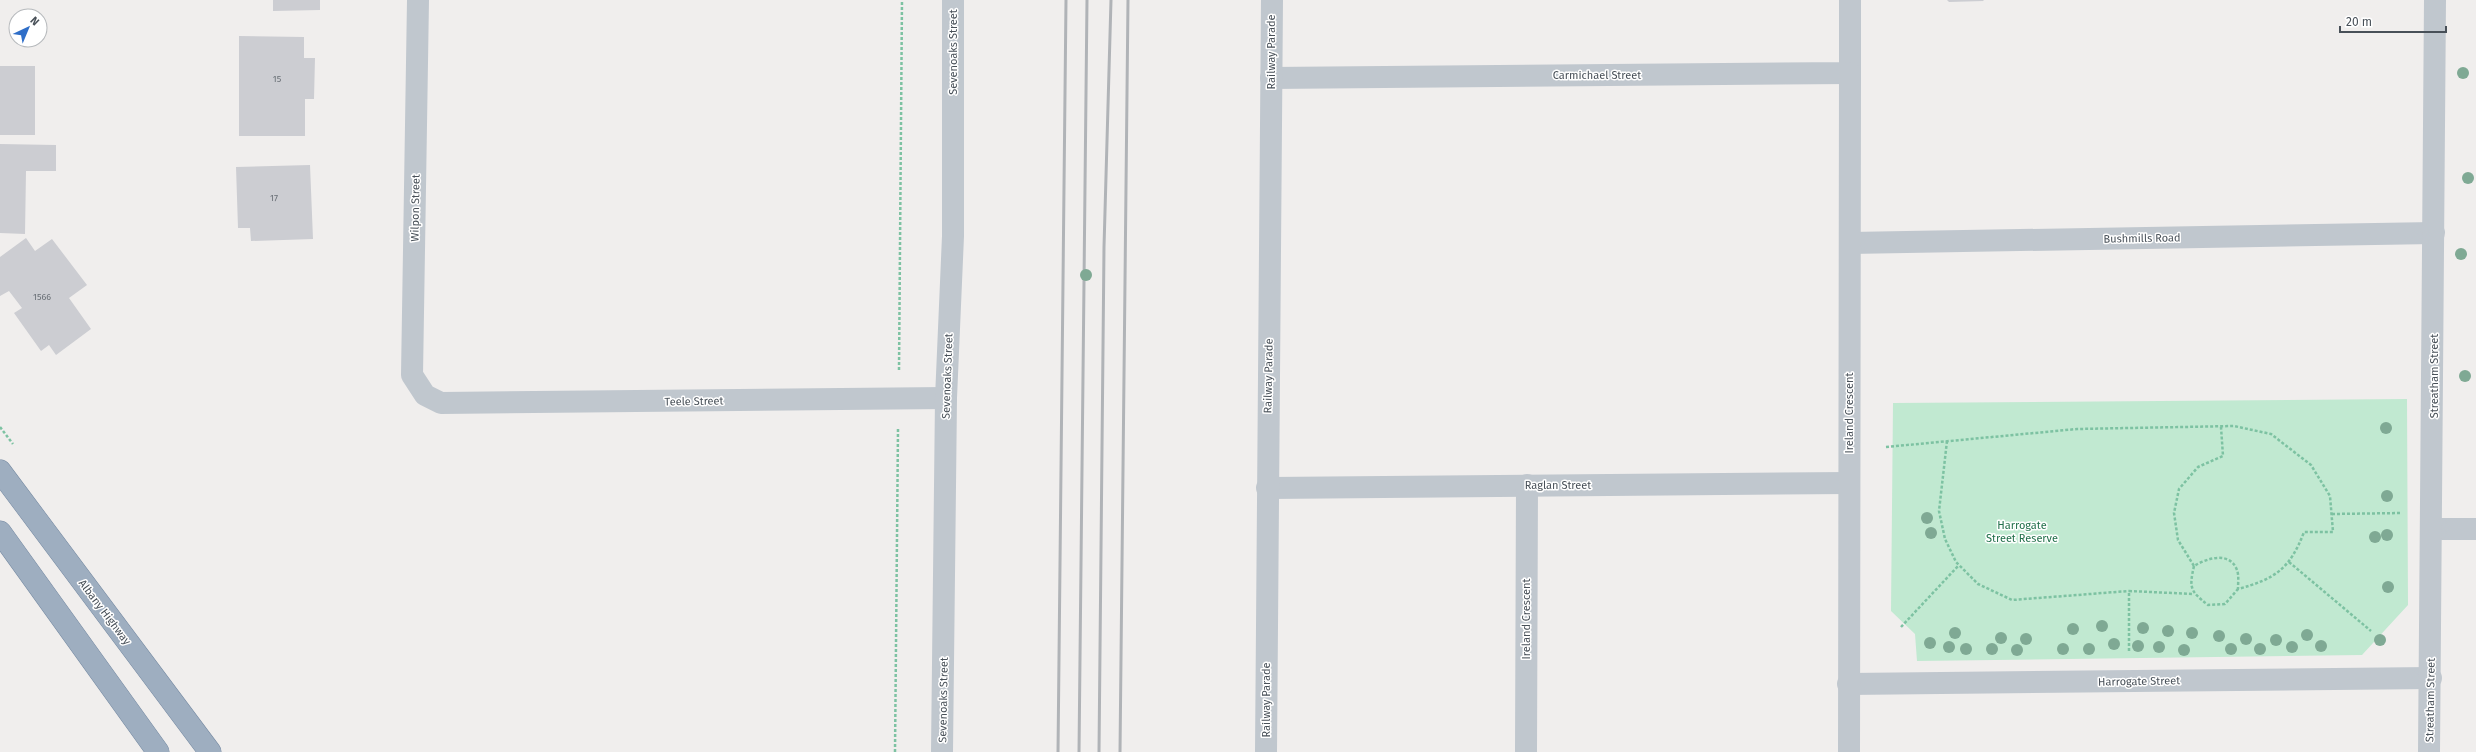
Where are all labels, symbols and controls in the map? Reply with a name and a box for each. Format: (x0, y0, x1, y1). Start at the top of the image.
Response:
north arrow (8, 8, 48, 48)
scale bar (2340, 8, 2446, 34)
street label: Sevenoaks Street (947, 9, 960, 95)
text: N (27, 14, 42, 28)
street label: Railway Parade (1265, 15, 1278, 89)
text: 20 m (2346, 15, 2372, 29)
street label: Carmichael Street (1553, 69, 1641, 82)
house number: 15 (273, 74, 282, 84)
street label: Wilpon Street (408, 174, 423, 242)
house number: 17 (270, 193, 278, 203)
street label: Bushmills Road (2103, 231, 2181, 246)
house number: 1566 (33, 292, 51, 302)
street label: Sevenoaks Street (940, 333, 955, 419)
street label: Streatham Street (2428, 334, 2441, 418)
street label: Railway Parade (1261, 338, 1276, 414)
street label: Ireland Crescent (1843, 373, 1856, 453)
street label: Teele Street (664, 394, 724, 409)
street label: Raglan Street (1525, 479, 1591, 492)
park label: Harrogate Street Reserve (1986, 519, 2058, 545)
street label: Albany Highway (76, 577, 134, 648)
street label: Ireland Crescent (1520, 579, 1533, 659)
street label: Sevenoaks Street (936, 657, 951, 743)
street label: Streatham Street (2423, 658, 2438, 742)
street label: Railway Parade (1260, 663, 1273, 737)
street label: Harrogate Street (2098, 674, 2180, 689)

